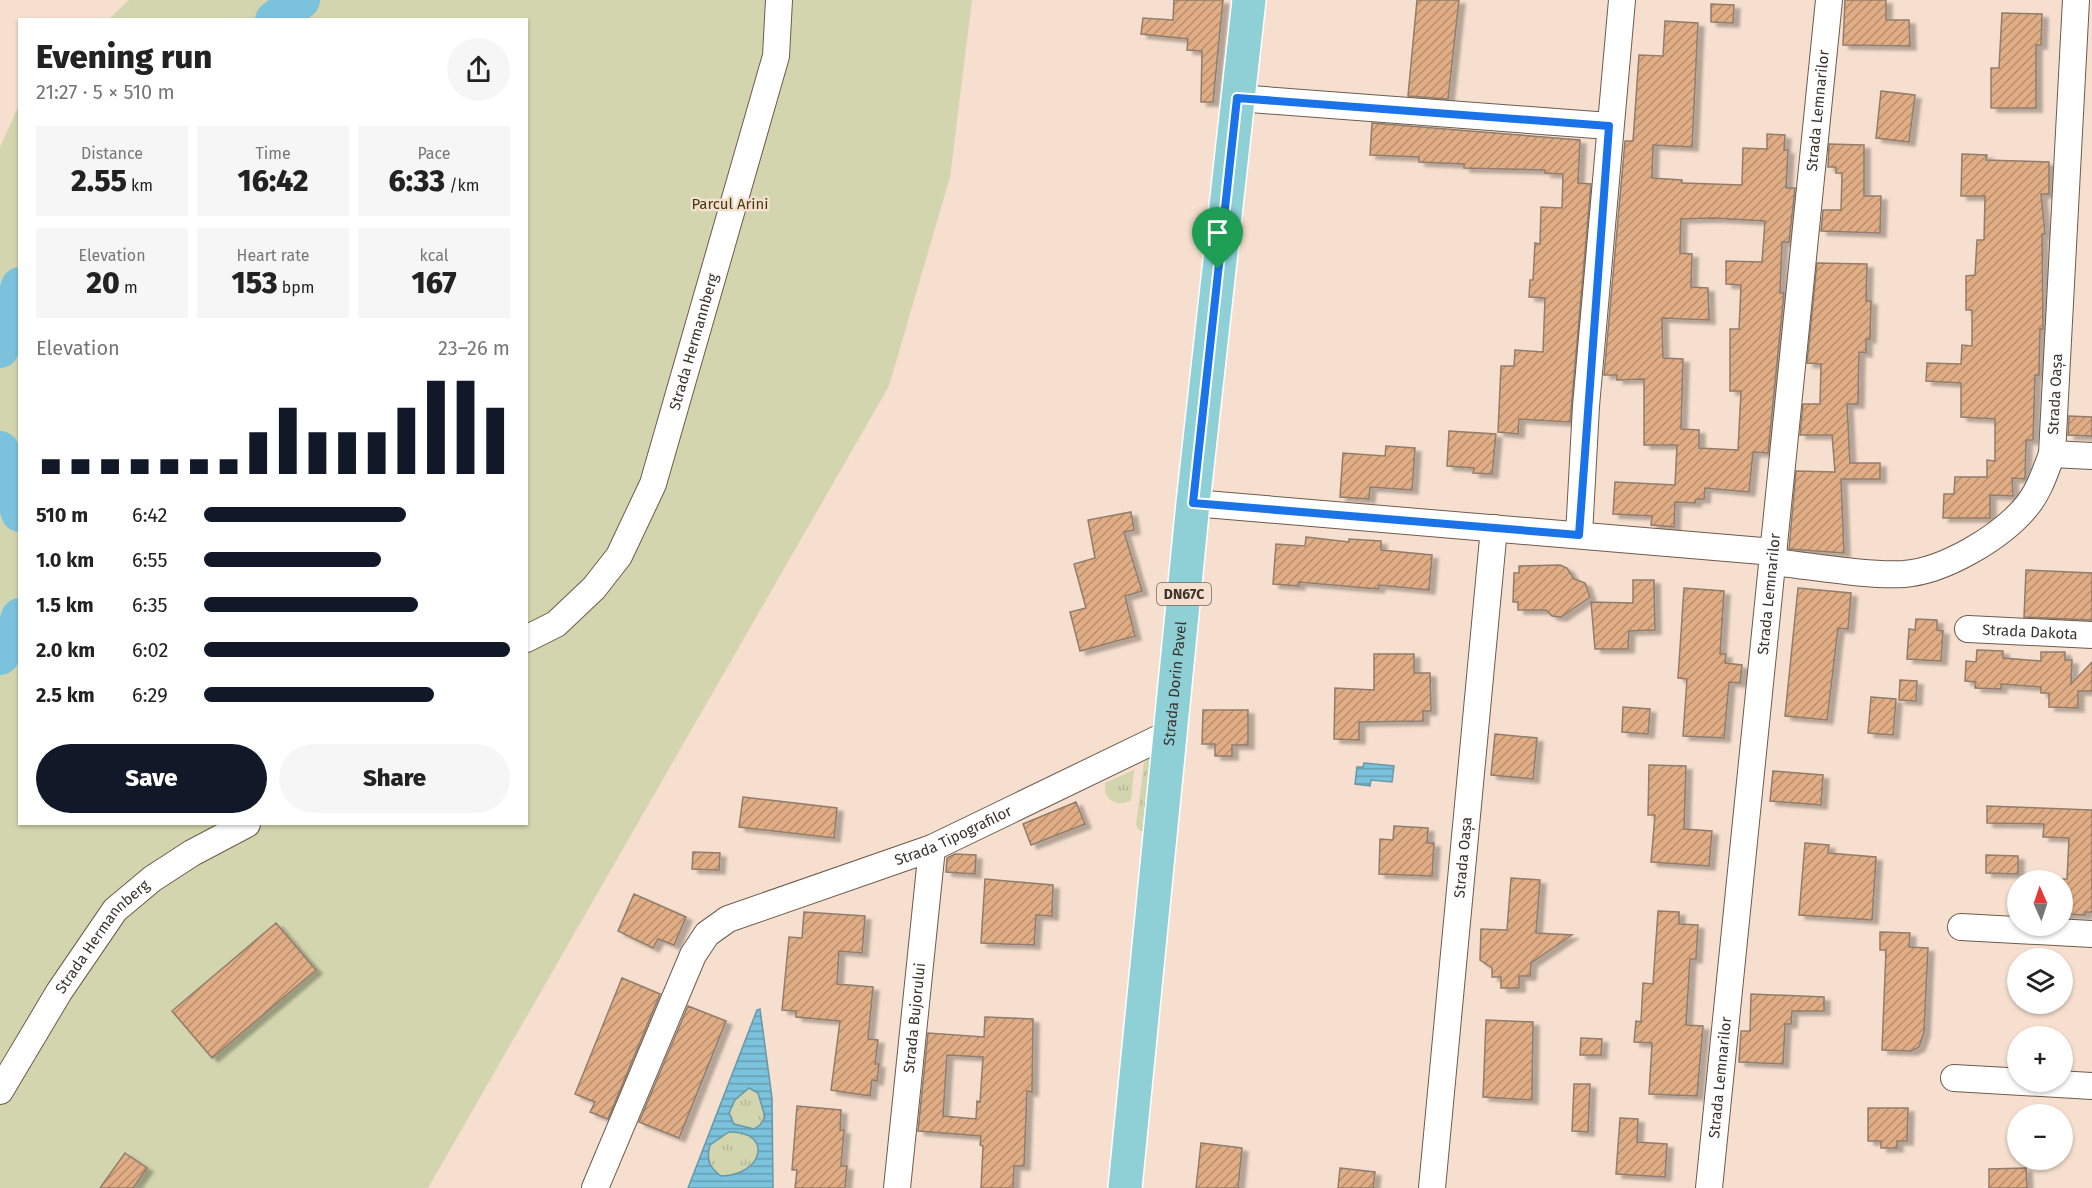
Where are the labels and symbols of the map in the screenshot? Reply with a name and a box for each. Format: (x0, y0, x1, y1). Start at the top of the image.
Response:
street label: Strada Lemnarilor (1803, 49, 1833, 172)
park label: Parcul Arini (691, 195, 769, 213)
pin (1192, 207, 1243, 269)
street label: Strada Hermannberg (666, 271, 722, 412)
street label: Strada Oașa (2044, 353, 2067, 435)
street label: Strada Lemnarilor (1754, 532, 1784, 656)
road number: DN67C (1157, 583, 1211, 605)
street label: Strada Dorin Pavel (1160, 620, 1190, 747)
street label: Strada Dakota (1982, 621, 2078, 643)
street label: Strada Tipografilor (892, 802, 1015, 869)
street label: Strada Oașa (1450, 816, 1476, 899)
north arrow (2007, 870, 2073, 936)
street label: Strada Hermannberg (52, 876, 153, 997)
street label: Strada Bujorului (900, 962, 929, 1074)
street label: Strada Lemnarilor (1705, 1016, 1735, 1139)

